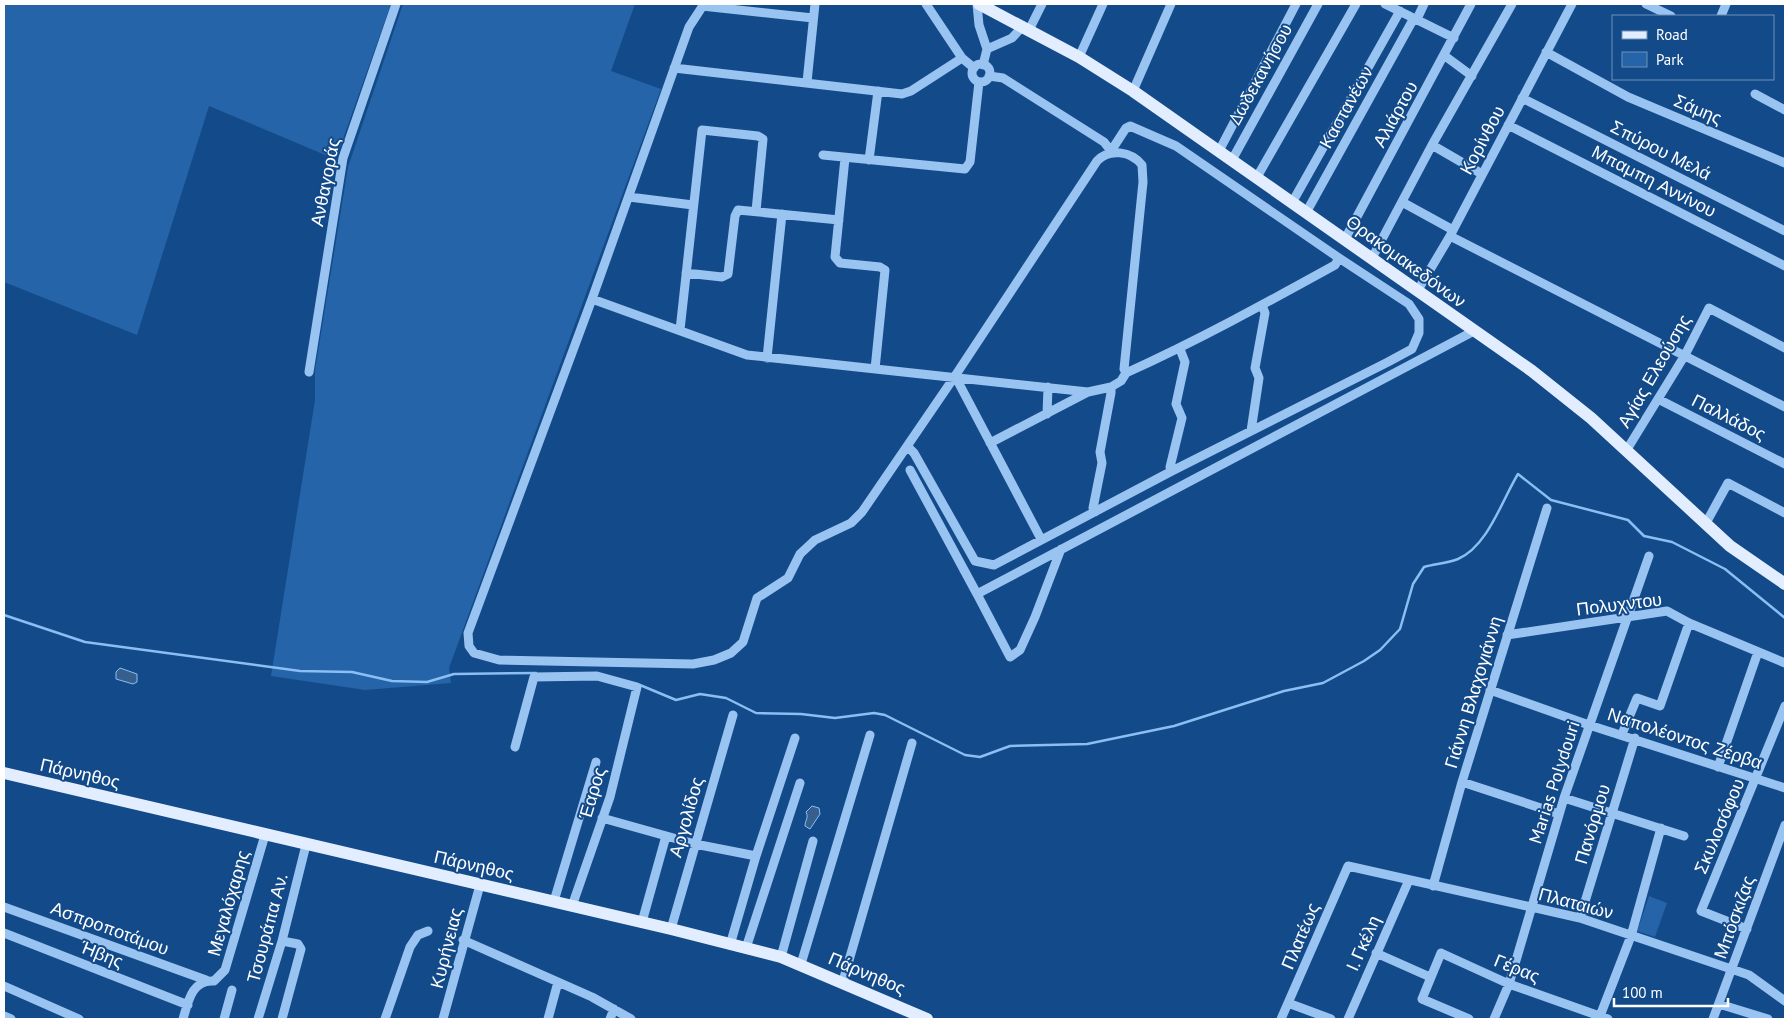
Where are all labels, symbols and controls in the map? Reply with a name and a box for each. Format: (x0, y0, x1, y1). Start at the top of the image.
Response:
legend (1612, 15, 1774, 80)
street label: Δωδεκανήσου (1223, 20, 1297, 128)
text: Road (1656, 25, 1688, 44)
text: Park (1656, 50, 1684, 69)
street label: Καστανέων (1314, 62, 1378, 152)
street label: Αλιάρτου (1367, 77, 1423, 151)
street label: Σάμης (1670, 89, 1726, 130)
street label: Κορίνθου (1454, 102, 1510, 178)
street label: Σπύρου Μελά (1607, 115, 1715, 185)
street label: Ανθαγοράς (305, 136, 345, 228)
street label: Μπαμπη Αννίνου (1588, 140, 1720, 222)
street label: Θρακομακεδόνων (1341, 210, 1471, 312)
street label: Αγίας Ελεούσης (1612, 310, 1696, 432)
street label: Παλλάδος (1688, 389, 1770, 446)
street label: Πολυχντου (1575, 587, 1663, 621)
street label: Γιάννη Βλαχογιάννη (1439, 613, 1507, 771)
street label: Ναπολέοντος Ζέρβα (1605, 702, 1765, 774)
street label: Marias Polydouri (1523, 718, 1585, 846)
street label: Πάρνηθος (38, 753, 123, 793)
street label: Έαρος (573, 764, 611, 823)
street label: Αργολίδος (664, 774, 709, 860)
street label: Σκυλοσόφου (1689, 775, 1749, 877)
street label: Πανόρμου (1569, 781, 1615, 867)
street label: Πάρνηθος (432, 845, 517, 885)
street label: Μεγαλόχαρης (202, 847, 254, 959)
street label: Τσουράπα Αν. (241, 871, 293, 985)
street label: Μπόσκιζας (1708, 872, 1760, 962)
street label: Πλαταιών (1536, 882, 1616, 924)
street label: Ασπροποτάμου (48, 896, 172, 960)
street label: Πλατέως (1276, 899, 1324, 973)
street label: Κυρήνειας (425, 905, 467, 991)
street label: Ι. Γκέλη (1341, 912, 1385, 974)
street label: Ήβης (76, 935, 127, 973)
street label: Πάρνηθος (825, 947, 909, 1000)
street label: Γέρας (1491, 948, 1544, 988)
scale bar (1614, 976, 1728, 1008)
text: 100 m (1622, 983, 1663, 1002)

